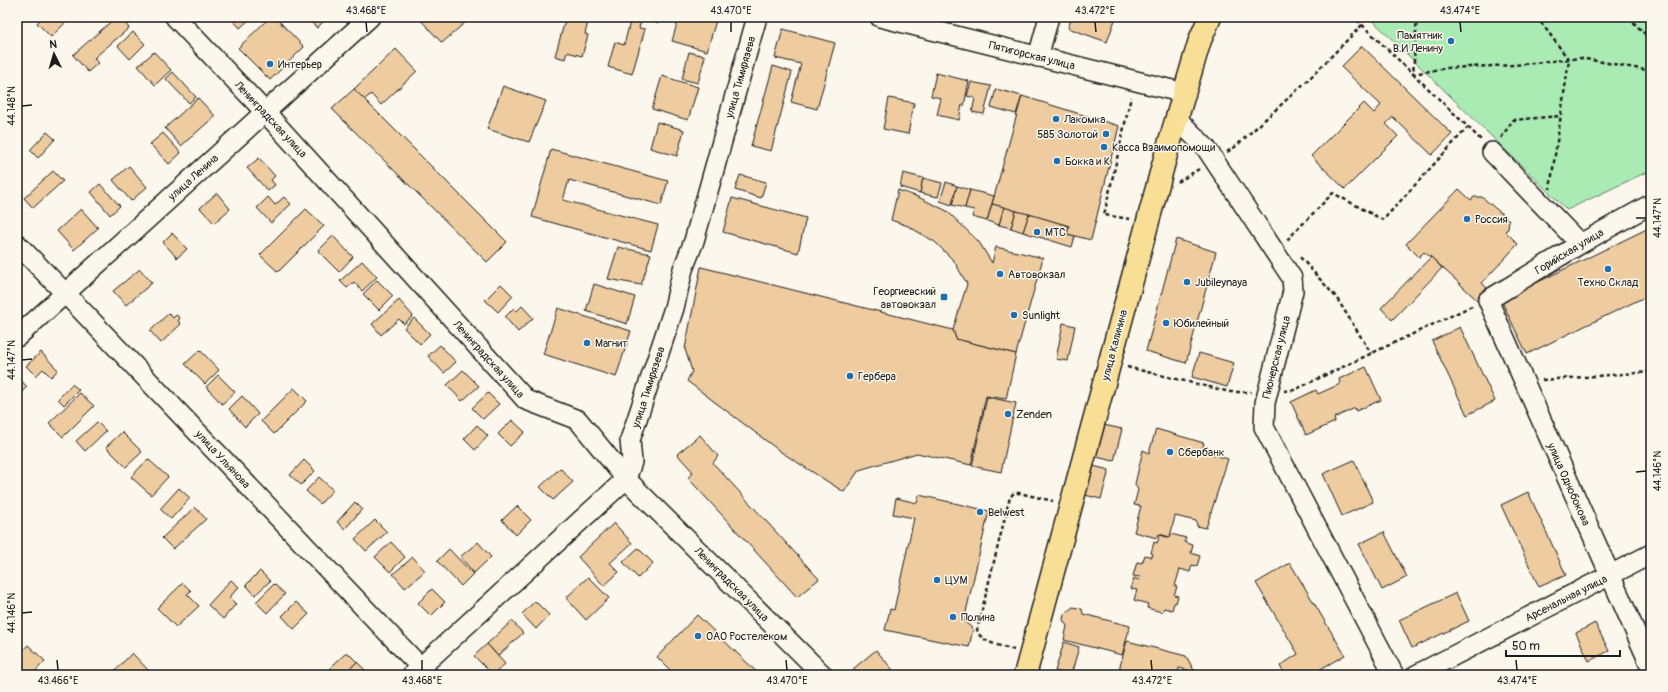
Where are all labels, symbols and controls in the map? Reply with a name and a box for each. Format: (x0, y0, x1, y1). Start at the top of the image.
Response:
text: 43.468°E (346, 5, 386, 17)
text: 43.470°E (710, 5, 752, 17)
text: 43.472°E (1075, 5, 1115, 17)
text: 43.474°E (1440, 5, 1480, 17)
place label: Памятник В.И Ленину (1393, 29, 1443, 55)
north arrow (34, 34, 74, 74)
street label: улица Тимирязева (722, 35, 758, 121)
marker: Памятник В.И Ленину (1446, 36, 1456, 46)
text: N (49, 38, 58, 51)
street label: Пятигорская улица (987, 38, 1076, 72)
place label: Интерьер (278, 58, 322, 71)
marker: Интерьер (265, 59, 275, 69)
street label: Ленинградская улица (231, 78, 309, 160)
text: 44.148°N (6, 86, 18, 126)
place label: Лакомка (1063, 113, 1105, 126)
marker: Лакомка (1051, 114, 1061, 124)
place label: 585 Золотой (1037, 128, 1098, 141)
marker: 585 Золотой (1101, 129, 1111, 139)
place label: Касса Взаимопомощи (1112, 141, 1215, 154)
marker: Касса Взаимопомощи (1099, 142, 1109, 152)
street label: улица Ленина (165, 152, 221, 204)
place label: Бокка и К (1065, 155, 1110, 168)
marker: Бокка и К (1052, 156, 1062, 166)
text: 44.147°N (1652, 198, 1664, 238)
place label: Россия (1475, 213, 1508, 226)
marker: Россия (1462, 214, 1472, 224)
place label: МТС (1045, 226, 1066, 239)
street label: Горийская улица (1533, 226, 1606, 277)
marker: МТС (1032, 227, 1042, 237)
marker: Техно Склад (1603, 264, 1613, 274)
place label: Автовокзал (1008, 268, 1065, 281)
marker: Автовокзал (995, 269, 1005, 279)
place label: Jubileynaya (1195, 276, 1247, 289)
place label: Техно Склад (1578, 276, 1639, 289)
marker: Jubileynaya (1182, 277, 1192, 287)
place label: Георгиевский автовокзал (873, 285, 936, 311)
marker: Георгиевский автовокзал (939, 292, 949, 302)
street label: улица Калинина (1099, 308, 1130, 383)
place label: Sunlight (1022, 309, 1061, 322)
marker: Sunlight (1009, 310, 1019, 320)
street label: Пионерская улица (1260, 314, 1293, 400)
street label: Ленинградская улица (450, 317, 527, 401)
place label: Юбилейный (1174, 317, 1229, 330)
marker: Юбилейный (1161, 318, 1171, 328)
place label: Магнит (595, 337, 628, 350)
marker: Магнит (582, 338, 592, 348)
text: 44.147°N (6, 340, 18, 380)
street label: улица Тимирязева (629, 345, 668, 430)
place label: Гербера (858, 370, 896, 383)
marker: Гербера (845, 371, 855, 381)
place label: Zenden (1016, 408, 1052, 421)
marker: Zenden (1003, 409, 1013, 419)
street label: улица Ульянова (192, 427, 253, 491)
street label: улица Однобокова (1544, 440, 1593, 528)
place label: Сбербанк (1178, 446, 1225, 459)
marker: Сбербанк (1165, 447, 1175, 457)
text: 44.146°N (1652, 451, 1664, 491)
place label: Belwest (988, 506, 1025, 519)
marker: Belwest (975, 507, 985, 517)
street label: Ленинградская улица (691, 544, 772, 624)
street label: Арсенальная улица (1523, 572, 1609, 625)
place label: ЦУМ (945, 574, 967, 587)
marker: ЦУМ (932, 575, 942, 585)
text: 44.146°N (6, 593, 18, 633)
place label: Полина (961, 611, 995, 624)
marker: Полина (948, 612, 958, 622)
place label: ОАО Ростелеком (706, 630, 787, 643)
marker: ОАО Ростелеком (693, 631, 703, 641)
scale bar (1506, 632, 1620, 658)
text: 50 m (1512, 639, 1540, 654)
text: 43.466°E (38, 675, 78, 687)
text: 43.468°E (402, 675, 442, 687)
text: 43.470°E (766, 675, 808, 687)
text: 43.472°E (1132, 675, 1172, 687)
text: 43.474°E (1497, 675, 1537, 687)

